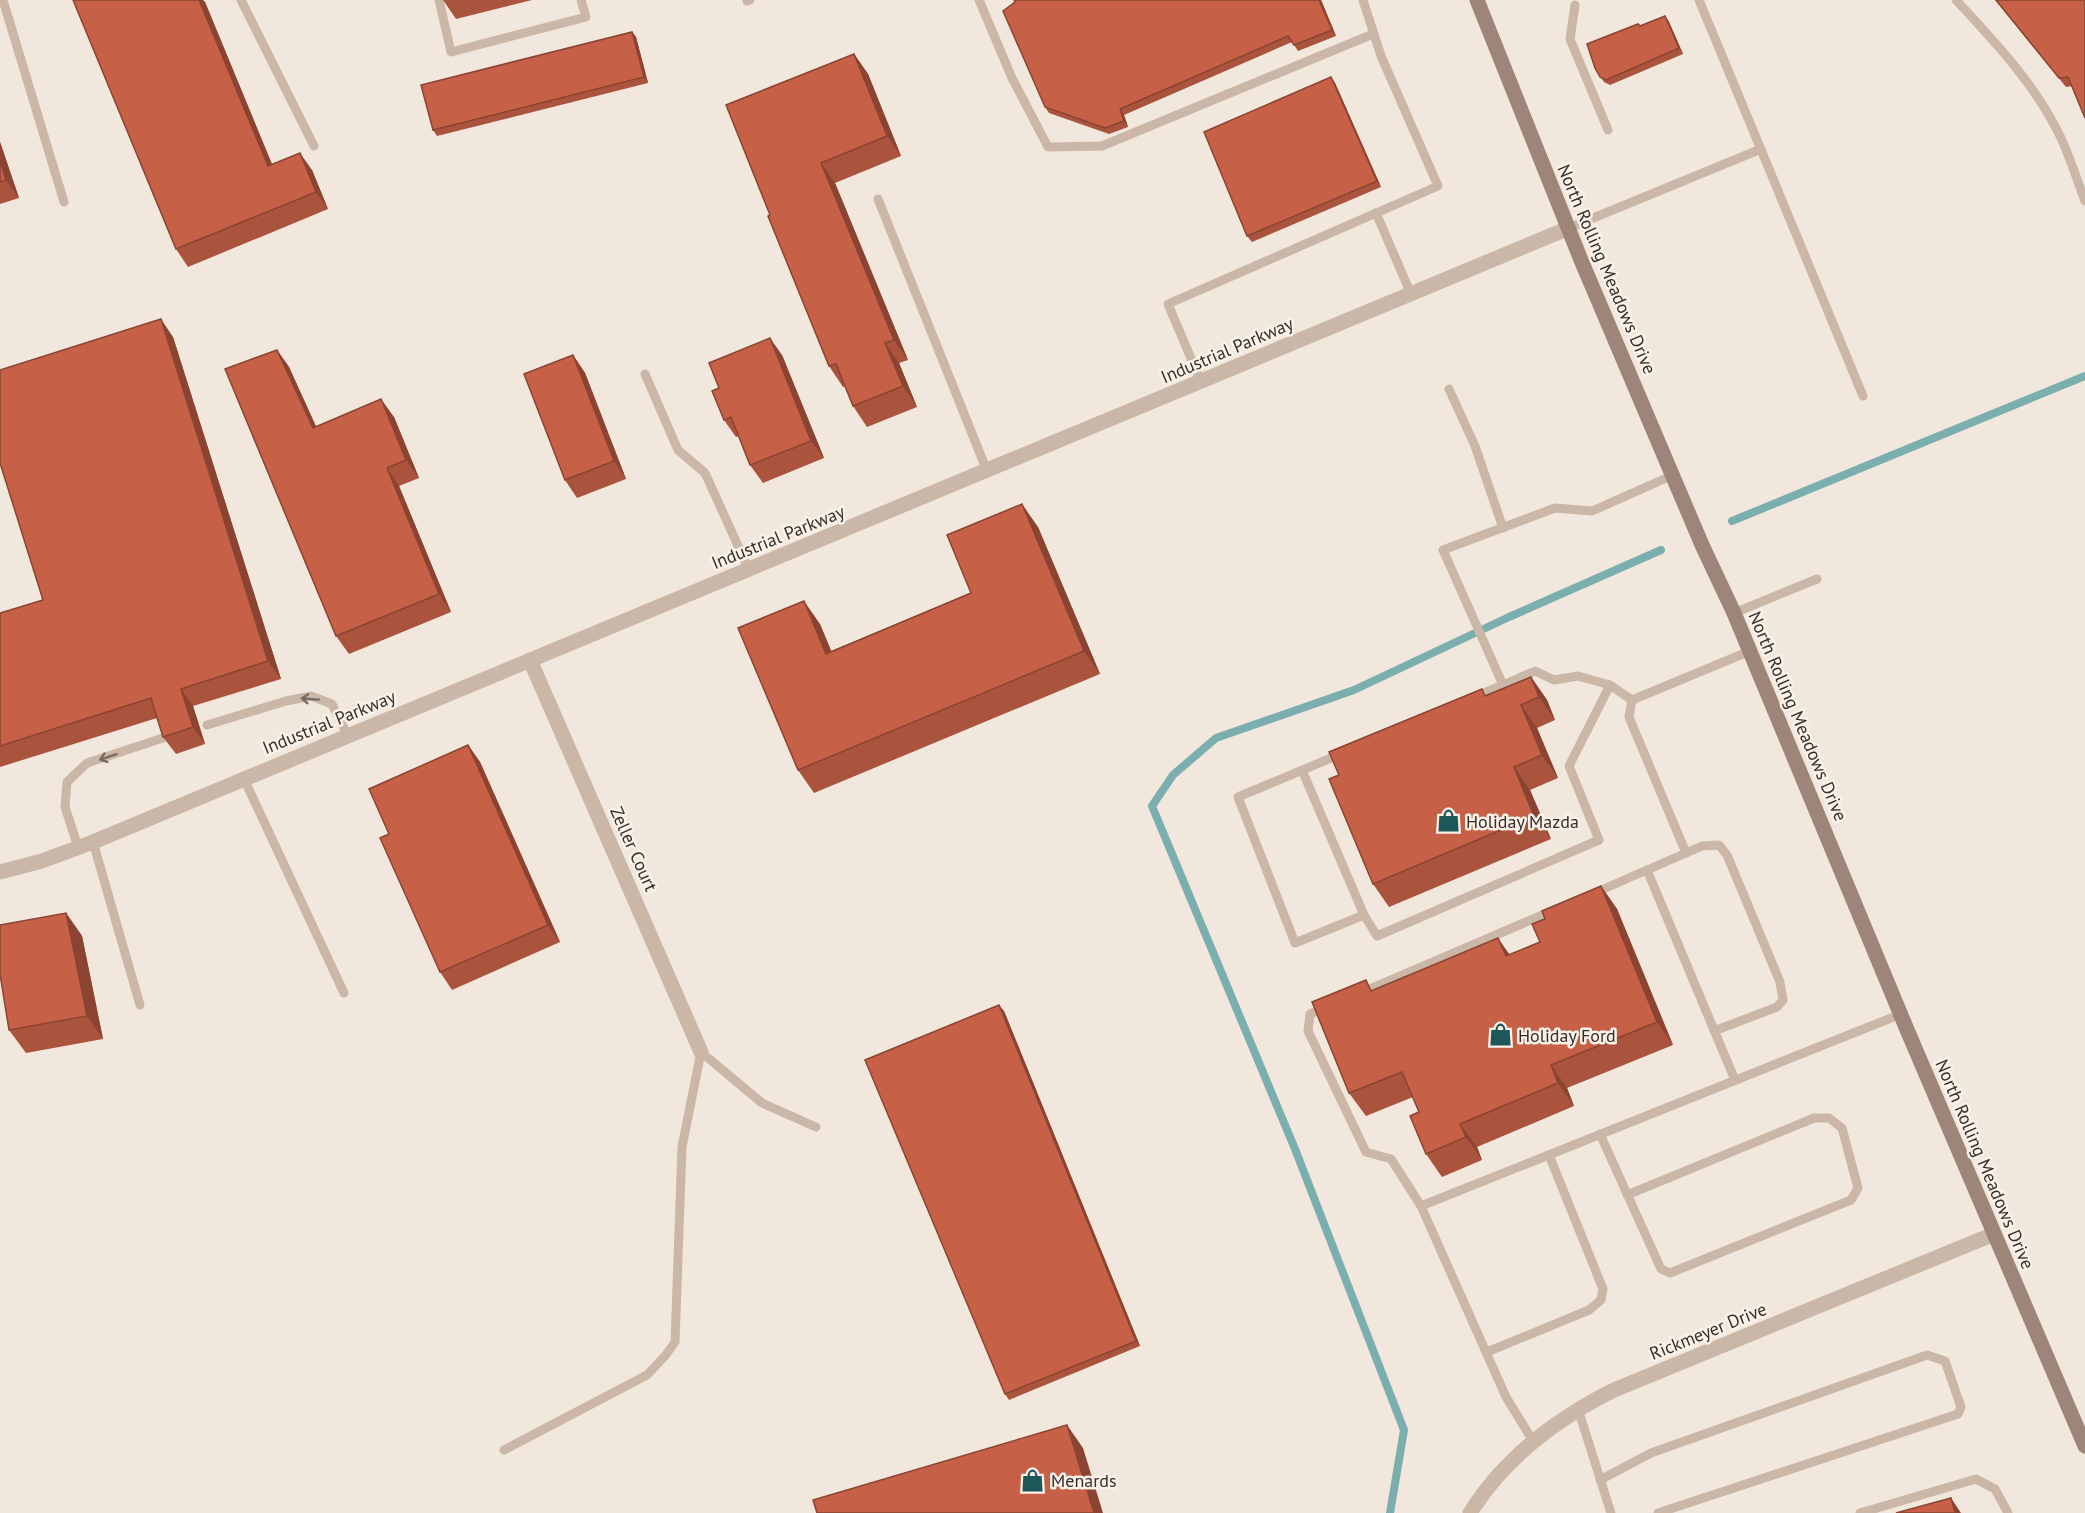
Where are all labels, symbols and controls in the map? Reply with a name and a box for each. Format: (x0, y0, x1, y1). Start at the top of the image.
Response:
street label: North Rolling Meadows Drive (1552, 161, 1662, 377)
street label: Industrial Parkway (1157, 311, 1297, 388)
street label: Industrial Parkway (708, 500, 849, 574)
street label: North Rolling Meadows Drive (1743, 608, 1853, 824)
street label: Industrial Parkway (259, 685, 400, 759)
one-way arrow (301, 693, 320, 704)
one-way arrow (99, 752, 118, 763)
street label: Zeller Court (605, 803, 663, 895)
shop icon: Holiday Mazda (1435, 808, 1461, 834)
place label: Holiday Mazda (1466, 810, 1579, 833)
shop icon: Holiday Ford (1487, 1022, 1513, 1048)
place label: Holiday Ford (1518, 1024, 1616, 1047)
street label: North Rolling Meadows Drive (1930, 1056, 2040, 1272)
street label: Rickmeyer Drive (1646, 1297, 1770, 1365)
shop icon: Menards (1020, 1467, 1046, 1493)
place label: Menards (1051, 1469, 1117, 1492)

